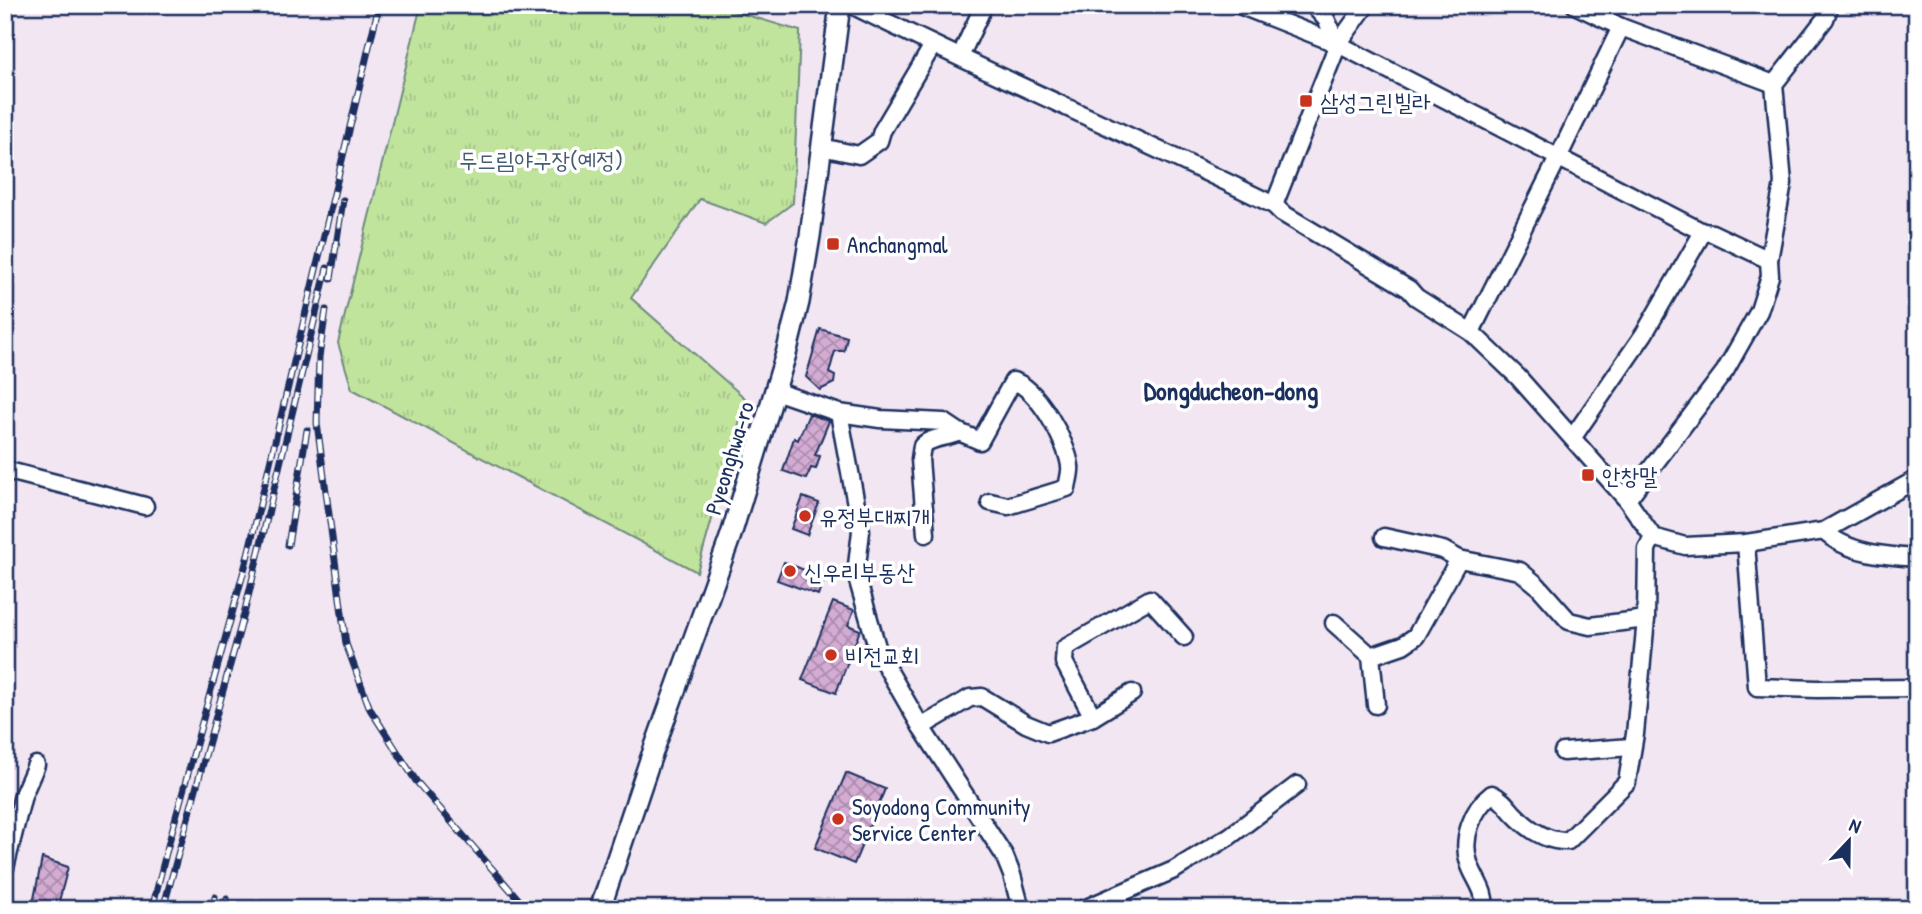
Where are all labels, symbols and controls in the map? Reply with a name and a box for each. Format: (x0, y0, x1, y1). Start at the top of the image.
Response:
place label: 삼성그린빌라 (1320, 86, 1431, 117)
marker: 삼성그린빌라 (1298, 93, 1314, 109)
park label: 두드림야구장(예정) (459, 144, 623, 175)
place label: Anchangmal (847, 229, 949, 260)
marker: Anchangmal (825, 236, 841, 252)
district label: Dongducheon-dong (1144, 373, 1319, 409)
street label: Pyeonghwa-ro (697, 398, 761, 518)
place label: 안창말 (1602, 460, 1658, 491)
marker: 안창말 (1580, 467, 1596, 483)
place label: 유정부대찌개 (819, 501, 930, 532)
marker: 유정부대찌개 (797, 508, 813, 524)
place label: 신우리부동산 (804, 556, 916, 587)
marker: 신우리부동산 (782, 563, 798, 579)
place label: 비전교회 (845, 640, 919, 671)
marker: 비전교회 (823, 647, 839, 663)
place label: Soyodong Community Service Center (852, 791, 1031, 848)
north arrow (1814, 806, 1884, 876)
marker: Soyodong Community Service Center (830, 811, 846, 827)
text: N (1846, 811, 1865, 839)

